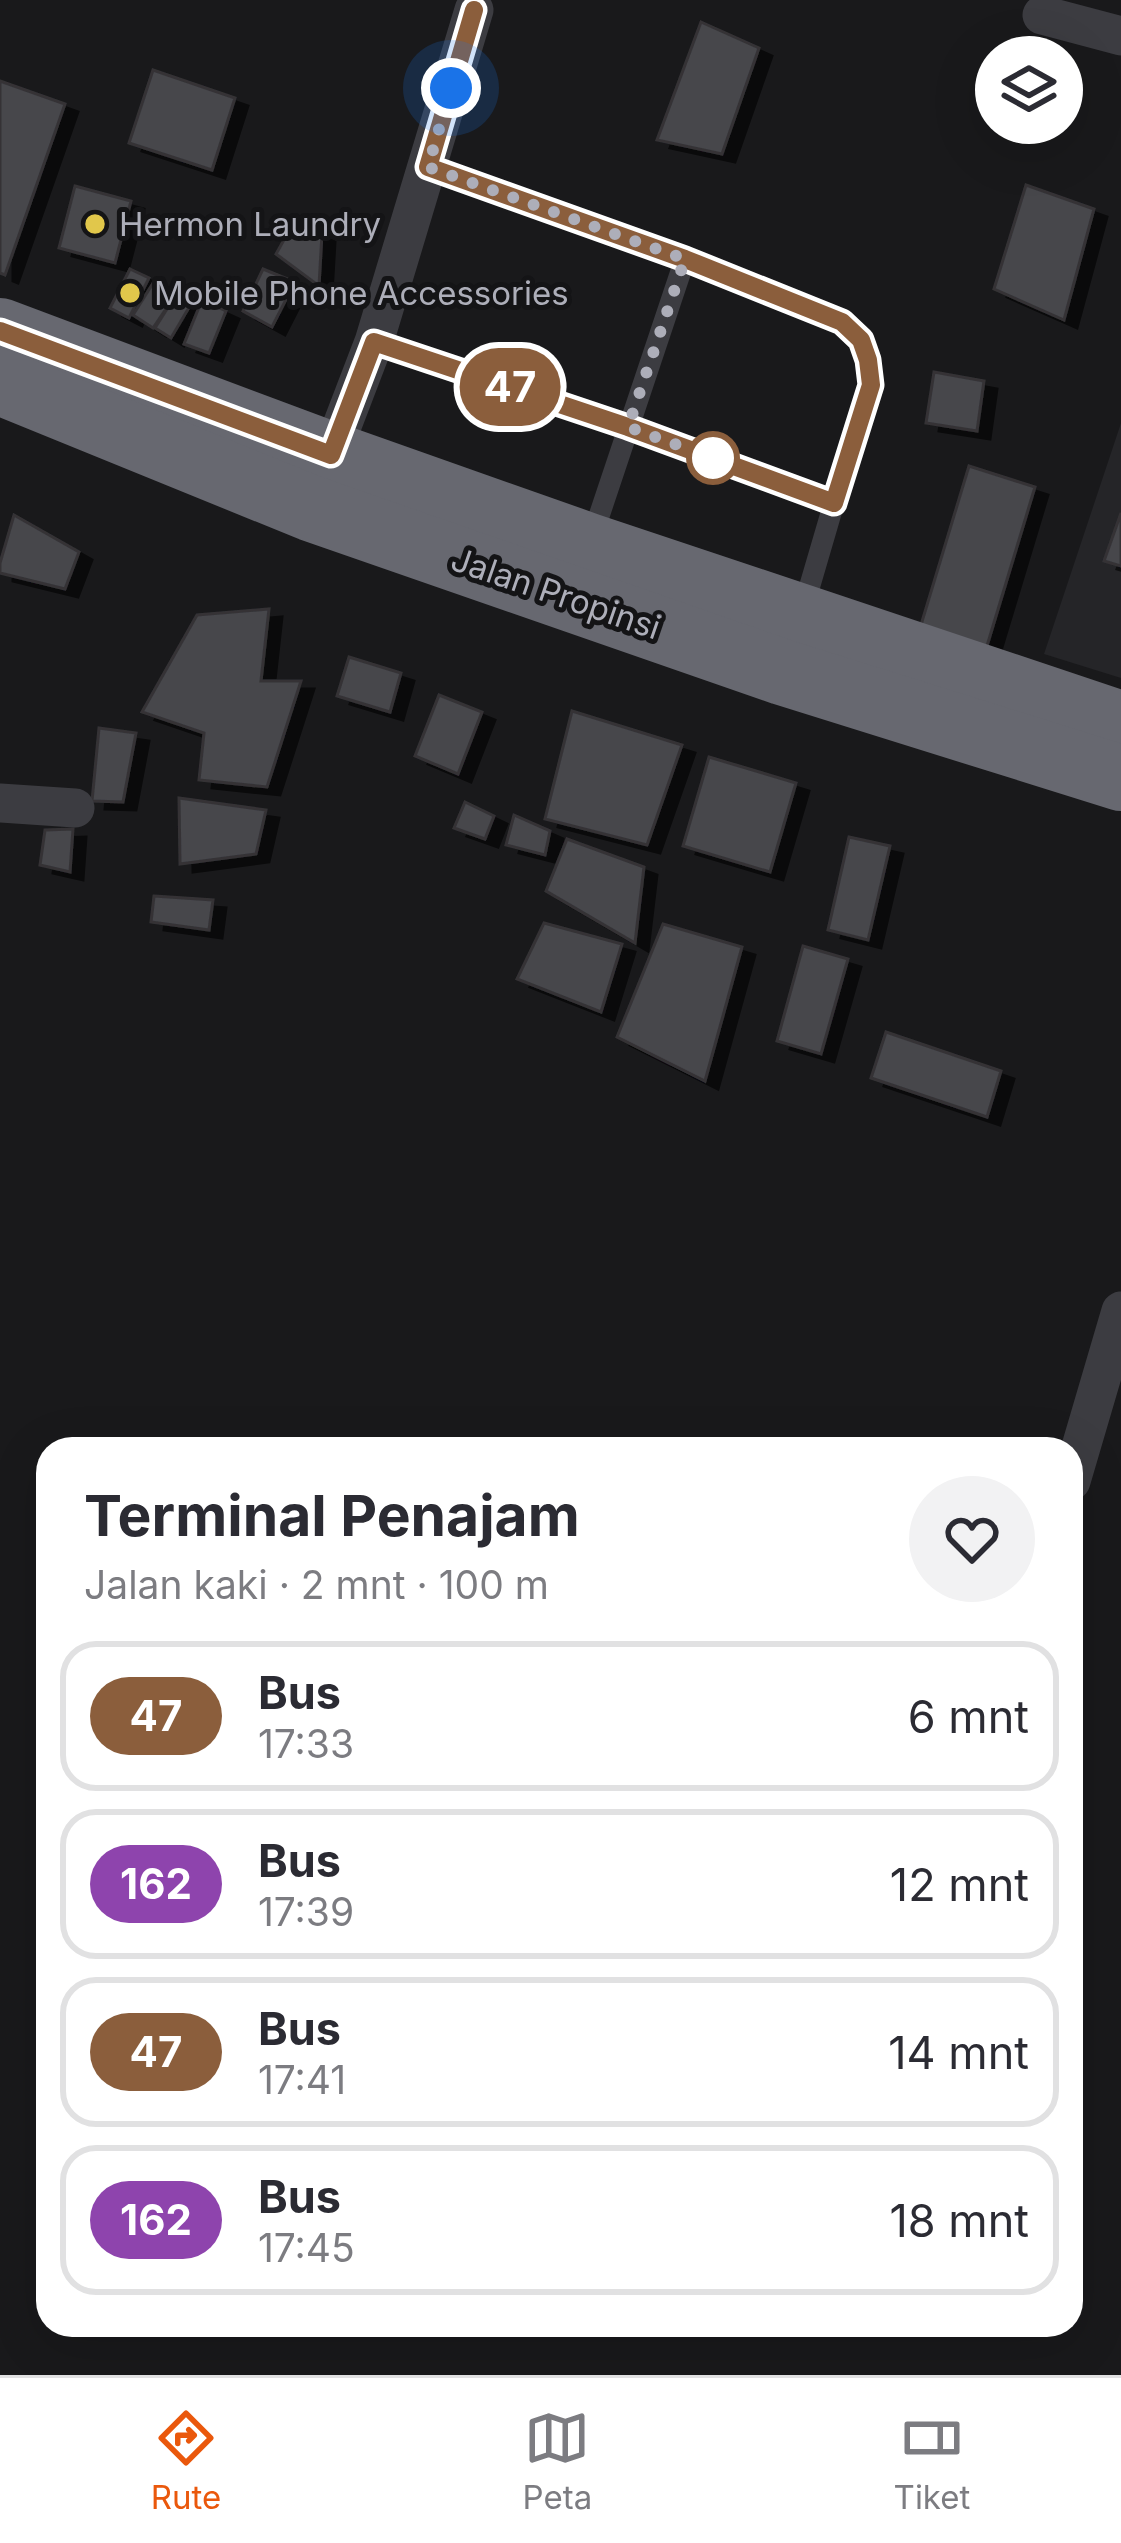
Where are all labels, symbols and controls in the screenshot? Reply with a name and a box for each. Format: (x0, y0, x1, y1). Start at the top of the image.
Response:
map controls (975, 36, 1083, 144)
button: layers (975, 36, 1083, 144)
your location (421, 58, 481, 118)
place label: Hermon Laundry (119, 204, 381, 244)
marker: Hermon Laundry (82, 211, 108, 237)
place label: Mobile Phone Accessories (154, 273, 569, 313)
marker: Mobile Phone Accessories (117, 280, 143, 306)
line badge: 47 (456, 348, 564, 426)
text: 47 (484, 361, 536, 412)
unlabelled marker (688, 433, 738, 483)
street label: Jalan Propinsi (446, 539, 666, 647)
button: heart (909, 1476, 1035, 1602)
text: Terminal Penajam (84, 1481, 580, 1550)
text: Jalan kaki · 2 mnt · 100 m (84, 1561, 549, 1608)
text: Bus (258, 1665, 341, 1720)
text: 6 mnt (908, 1689, 1029, 1744)
text: 47 (130, 1690, 182, 1741)
text: 17:33 (258, 1720, 354, 1767)
text: Bus (258, 1833, 341, 1888)
text: 12 mnt (890, 1857, 1029, 1912)
text: 162 (120, 1858, 192, 1909)
text: 17:39 (258, 1888, 354, 1935)
text: Bus (258, 2001, 341, 2056)
text: 14 mnt (888, 2025, 1029, 2080)
text: 47 (130, 2026, 182, 2077)
text: 17:41 (258, 2056, 346, 2103)
text: Bus (258, 2169, 341, 2224)
text: 18 mnt (889, 2193, 1029, 2248)
text: 162 (120, 2194, 192, 2245)
text: 17:45 (258, 2224, 355, 2271)
tab: Rute (151, 2405, 221, 2517)
tab: Peta (523, 2405, 592, 2517)
tab: Tiket (894, 2405, 970, 2517)

